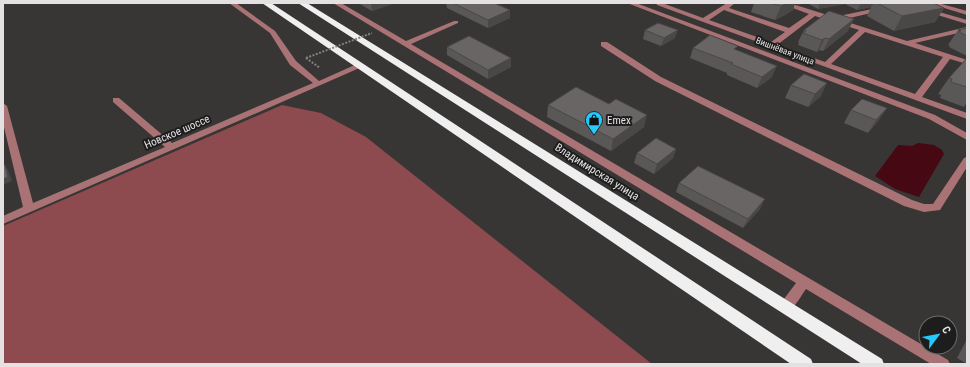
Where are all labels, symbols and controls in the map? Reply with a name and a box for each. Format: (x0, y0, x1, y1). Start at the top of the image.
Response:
street label: Вишнёвая улица (754, 35, 816, 67)
shop icon: Emex (584, 110, 604, 135)
street label: Новское шоссе (142, 112, 212, 152)
place label: Emex (607, 114, 631, 127)
street label: Владимирская улица (553, 141, 641, 203)
north arrow (918, 315, 958, 355)
text: С (939, 324, 953, 336)

